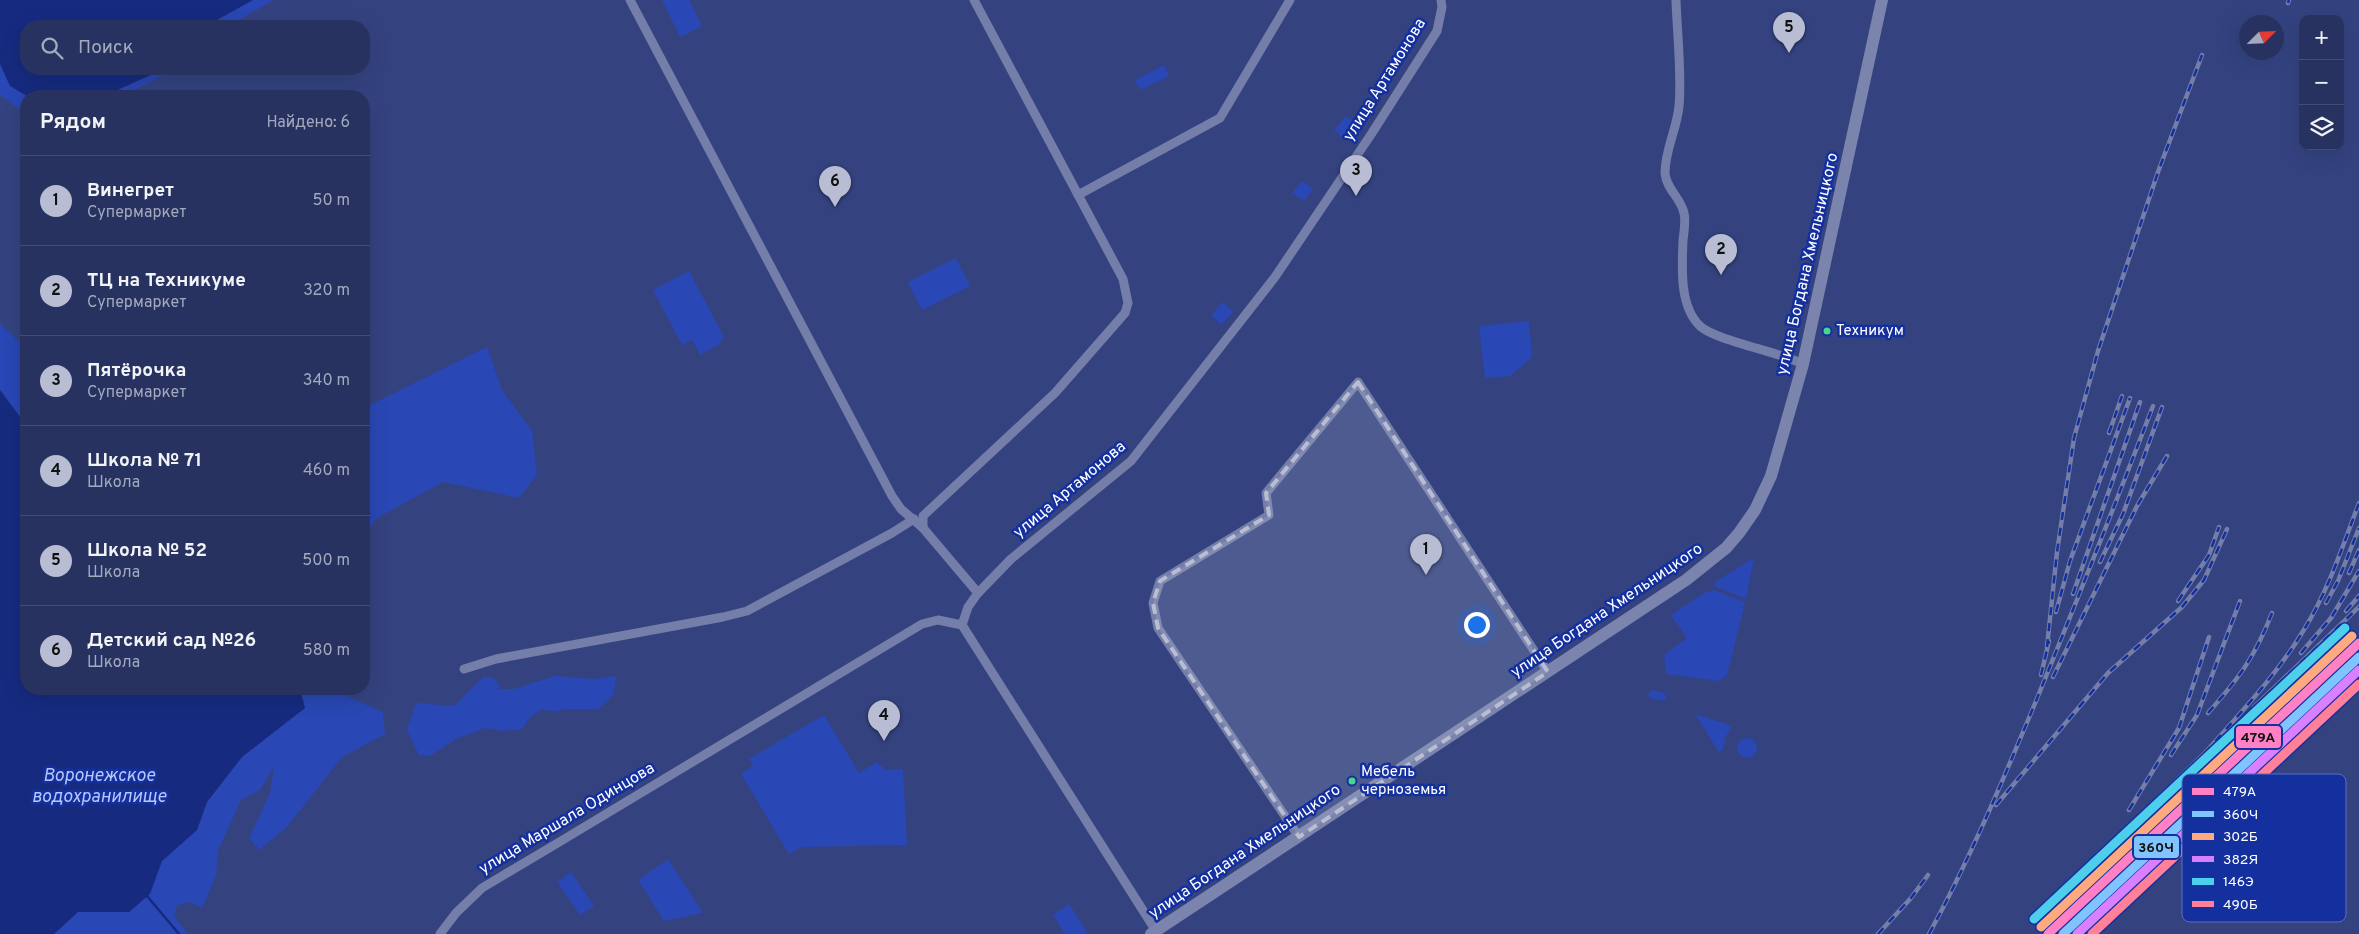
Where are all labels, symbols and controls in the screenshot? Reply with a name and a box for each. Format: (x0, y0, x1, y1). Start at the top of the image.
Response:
pin: 5 (1773, 12, 1805, 53)
street label: улица Артамонова (1339, 15, 1431, 145)
north arrow (2239, 15, 2284, 60)
map controls (2299, 15, 2344, 150)
button: + (2299, 15, 2344, 60)
search box (20, 20, 370, 75)
icon: search (38, 34, 66, 62)
text: Поиск (78, 36, 134, 60)
button: − (2299, 60, 2344, 105)
button: layers (2299, 105, 2344, 150)
text: Рядом (40, 109, 106, 136)
text: Найдено: 6 (267, 113, 350, 133)
street label: улица Богдана Хмельницкого (1773, 151, 1843, 377)
pin: 3 (1340, 155, 1372, 196)
pin: 6 (819, 166, 851, 207)
text: Винегрет (87, 179, 174, 203)
text: 1 (53, 191, 59, 211)
text: 50 m (313, 191, 350, 211)
text: Супермаркет (87, 203, 187, 223)
pin: 2 (1705, 234, 1737, 275)
text: ТЦ на Техникуме (87, 269, 246, 293)
text: 2 (51, 281, 61, 301)
text: 320 m (303, 281, 350, 301)
text: Супермаркет (87, 293, 187, 313)
place label: Техникум (1836, 322, 1904, 341)
marker: Техникум (1822, 326, 1832, 336)
text: Пятёрочка (87, 359, 186, 383)
text: 3 (51, 371, 61, 391)
text: 340 m (303, 371, 350, 391)
text: Супермаркет (87, 383, 187, 403)
street label: улица Артамонова (1010, 437, 1130, 543)
text: Школа № 71 (87, 449, 202, 473)
text: 4 (51, 461, 61, 481)
text: 460 m (303, 461, 350, 481)
text: Школа (87, 473, 140, 493)
pin: 1 (1410, 534, 1442, 575)
text: Школа № 52 (87, 539, 207, 563)
street label: улица Богдана Хмельницкого (1507, 539, 1707, 683)
text: 5 (51, 551, 61, 571)
text: 500 m (302, 551, 350, 571)
text: Школа (87, 563, 140, 583)
your location (1464, 612, 1490, 638)
text: Детский сад №26 (87, 629, 256, 653)
text: 6 (51, 641, 61, 661)
text: 580 m (303, 641, 350, 661)
text: Школа (87, 653, 140, 673)
pin: 4 (868, 700, 900, 741)
line badge: 479А (2235, 725, 2282, 749)
text: 479А (2241, 730, 2275, 747)
street label: улица Маршала Одинцова (476, 759, 658, 879)
place label: Мебель черноземья (1361, 763, 1446, 800)
water label: Воронежское водохранилище (32, 765, 167, 809)
legend (2182, 774, 2346, 922)
marker: Мебель черноземья (1347, 776, 1357, 786)
street label: улица Богдана Хмельницкого (1145, 780, 1345, 924)
text: 479А (2223, 784, 2256, 801)
text: 360Ч (2223, 807, 2258, 824)
text: 302Б (2223, 829, 2258, 846)
line badge: 360Ч (2133, 835, 2180, 859)
text: 360Ч (2138, 840, 2174, 857)
text: 382Я (2223, 852, 2258, 869)
text: 146Э (2223, 874, 2254, 891)
text: 490Б (2223, 897, 2258, 914)

